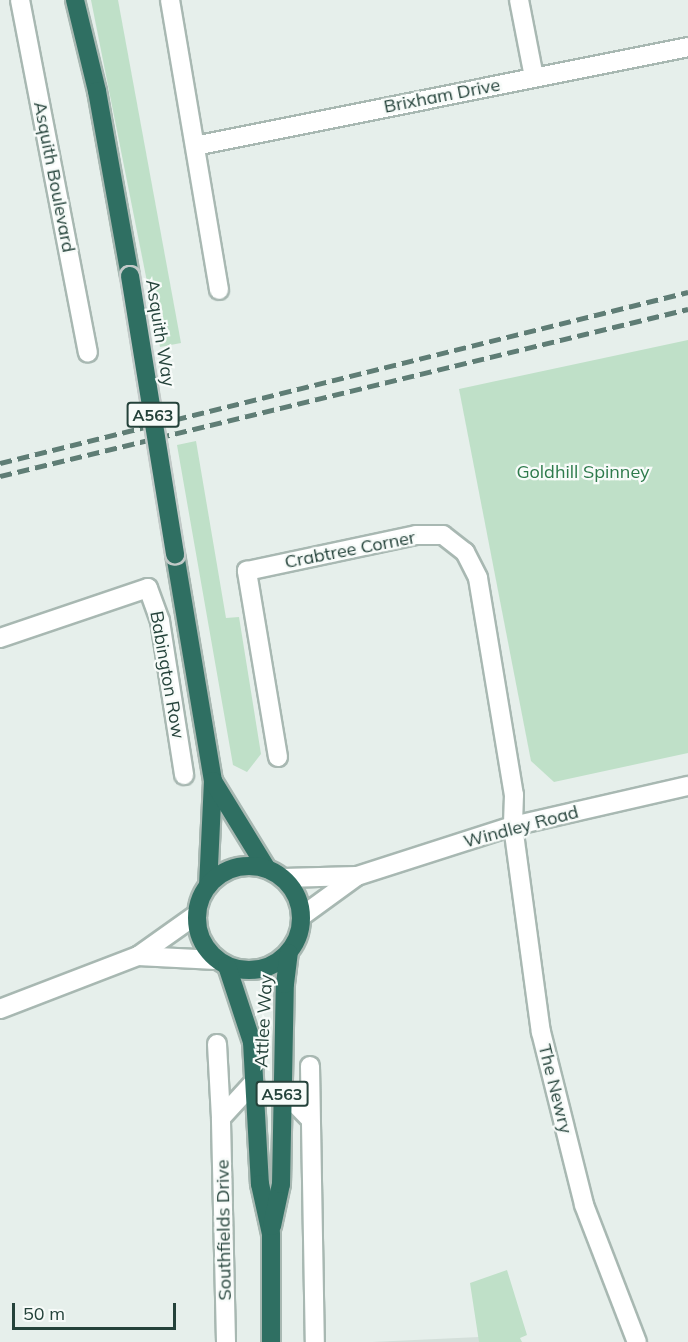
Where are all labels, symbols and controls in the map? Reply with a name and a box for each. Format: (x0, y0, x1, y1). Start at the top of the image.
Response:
street label: Brixham Drive (382, 74, 502, 118)
street label: Asquith Boulevard (29, 100, 79, 254)
street label: Asquith Way (141, 278, 179, 388)
road number: A563 (126, 402, 180, 428)
park label: Goldhill Spinney (516, 461, 650, 483)
street label: Crabtree Corner (283, 527, 417, 573)
street label: Babington Row (145, 609, 189, 741)
street label: Windley Road (461, 801, 581, 853)
street label: Attlee Way (251, 974, 277, 1068)
street label: The Newry (533, 1042, 577, 1136)
road number: A563 (255, 1081, 309, 1107)
street label: Southfields Drive (212, 1159, 236, 1301)
scale bar (15, 1291, 178, 1329)
text: 50 m (23, 1302, 65, 1325)

